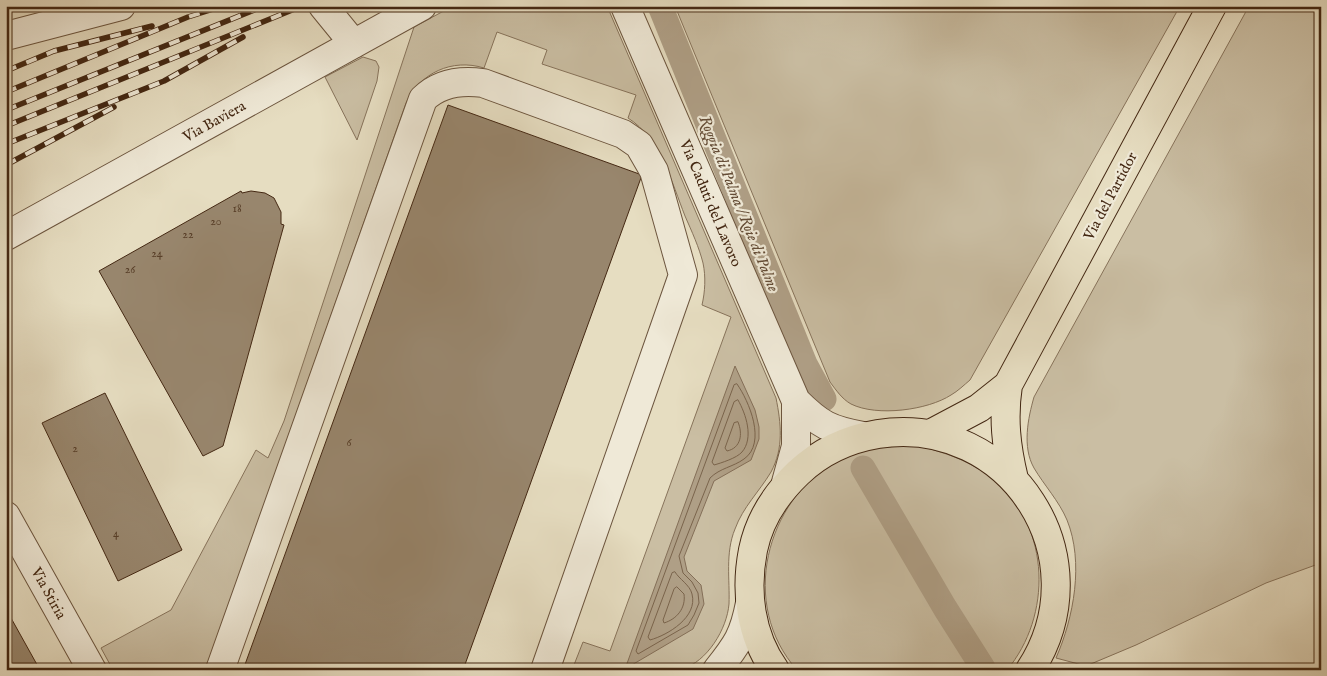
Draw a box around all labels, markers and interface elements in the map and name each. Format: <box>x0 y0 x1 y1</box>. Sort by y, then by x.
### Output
street label: Via Baviera <box>178 96 250 147</box>
water label: Roggia di Palma / Roie di Palme <box>694 113 783 295</box>
street label: Via Caduti del Lavoro <box>675 136 746 270</box>
street label: Via del Partidor <box>1079 148 1142 244</box>
house number: 18 <box>232 201 242 216</box>
house number: 20 <box>210 214 222 229</box>
house number: 22 <box>182 227 194 242</box>
house number: 24 <box>151 246 163 261</box>
house number: 26 <box>125 262 136 277</box>
house number: 6 <box>346 435 352 450</box>
house number: 2 <box>72 441 78 456</box>
house number: 4 <box>113 526 119 541</box>
street label: Via Stiria <box>26 563 71 623</box>

